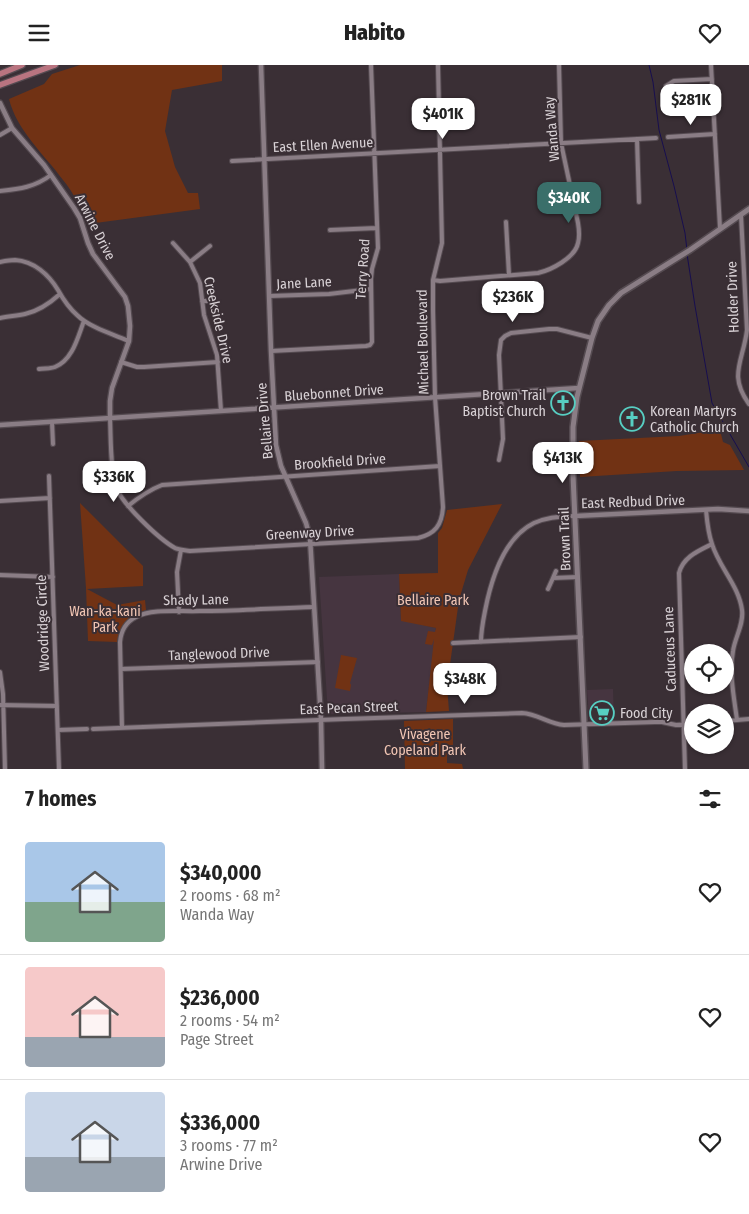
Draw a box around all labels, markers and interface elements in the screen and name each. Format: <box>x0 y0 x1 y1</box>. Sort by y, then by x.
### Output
icon: menu <box>25 19 53 47</box>
text: Habito <box>344 19 405 46</box>
icon: heart <box>696 19 724 47</box>
pin: $281K <box>656 83 726 126</box>
text: $281K <box>671 90 711 109</box>
street label: Wanda Way <box>541 95 563 162</box>
pin: $401K <box>408 97 478 140</box>
text: $401K <box>423 104 463 123</box>
street label: East Ellen Avenue <box>272 134 374 156</box>
pin: $340K <box>534 181 604 224</box>
text: $340K <box>548 188 590 207</box>
street label: Arwine Drive <box>71 191 119 263</box>
street label: Terry Road <box>352 238 374 300</box>
street label: Holder Drive <box>723 261 743 333</box>
street label: Jane Lane <box>276 273 332 293</box>
street label: Creekside Drive <box>200 275 236 365</box>
pin: $236K <box>478 281 548 323</box>
text: $236K <box>493 287 533 306</box>
street label: Michael Boulevard <box>414 289 432 395</box>
street label: Bluebonnet Drive <box>284 381 384 405</box>
street label: Bellaire Drive <box>253 382 277 460</box>
place label: Brown Trail Baptist Church <box>463 387 546 420</box>
church icon: Brown Trail Baptist Church <box>550 390 576 416</box>
place label: Korean Martyrs Catholic Church <box>650 403 739 436</box>
church icon: Korean Martyrs Catholic Church <box>619 406 645 432</box>
pin: $413K <box>528 441 598 484</box>
text: $413K <box>544 448 582 467</box>
street label: Brookfield Drive <box>294 450 386 474</box>
pin: $336K <box>79 461 149 503</box>
text: $336K <box>94 467 134 486</box>
street label: East Redbud Drive <box>581 492 685 512</box>
street label: Brown Trail <box>555 506 575 571</box>
street label: Greenway Drive <box>265 522 355 544</box>
street label: Woodridge Circle <box>33 574 53 672</box>
street label: Shady Lane <box>163 591 229 609</box>
park label: Bellaire Park <box>397 592 469 609</box>
park label: Wan-ka-kani Park <box>69 603 141 636</box>
street label: Caduceus Lane <box>660 606 680 692</box>
street label: Tanglewood Drive <box>168 644 270 664</box>
map controls <box>684 644 734 754</box>
button: locate <box>684 644 734 694</box>
pin: $348K <box>430 663 500 705</box>
text: $348K <box>444 669 486 688</box>
street label: East Pecan Street <box>299 698 399 718</box>
supermarket icon: Food City <box>589 700 615 726</box>
button: layers <box>684 704 734 754</box>
place label: Food City <box>620 705 673 722</box>
park label: Vivagene Copeland Park <box>384 726 467 759</box>
icon: filters <box>696 785 724 813</box>
text: 7 homes <box>25 786 96 812</box>
text: $340,000 <box>180 860 261 886</box>
icon: home <box>65 862 125 922</box>
icon: heart <box>696 878 724 906</box>
text: 2 rooms · 68 m² <box>180 886 281 905</box>
text: Wanda Way <box>180 905 254 924</box>
text: $236,000 <box>180 985 260 1011</box>
icon: home <box>65 987 125 1047</box>
icon: heart <box>696 1003 724 1031</box>
text: 2 rooms · 54 m² <box>180 1011 280 1030</box>
text: Page Street <box>180 1030 254 1049</box>
text: $336,000 <box>180 1110 260 1136</box>
icon: home <box>65 1112 125 1172</box>
icon: heart <box>696 1128 724 1156</box>
text: 3 rooms · 77 m² <box>180 1136 278 1155</box>
text: Arwine Drive <box>180 1155 262 1174</box>

